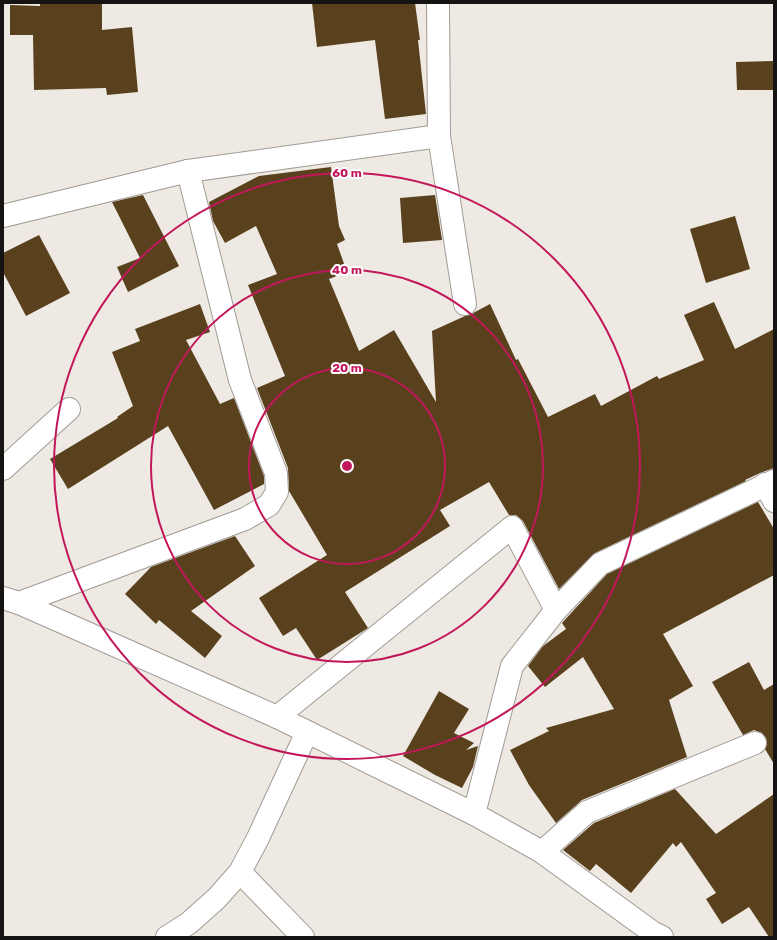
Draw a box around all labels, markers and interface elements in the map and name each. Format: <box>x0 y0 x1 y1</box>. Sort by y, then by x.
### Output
text: 60 m <box>332 166 362 180</box>
text: 40 m <box>332 263 362 277</box>
text: 20 m <box>332 361 362 375</box>
centre of rings <box>340 459 354 473</box>

